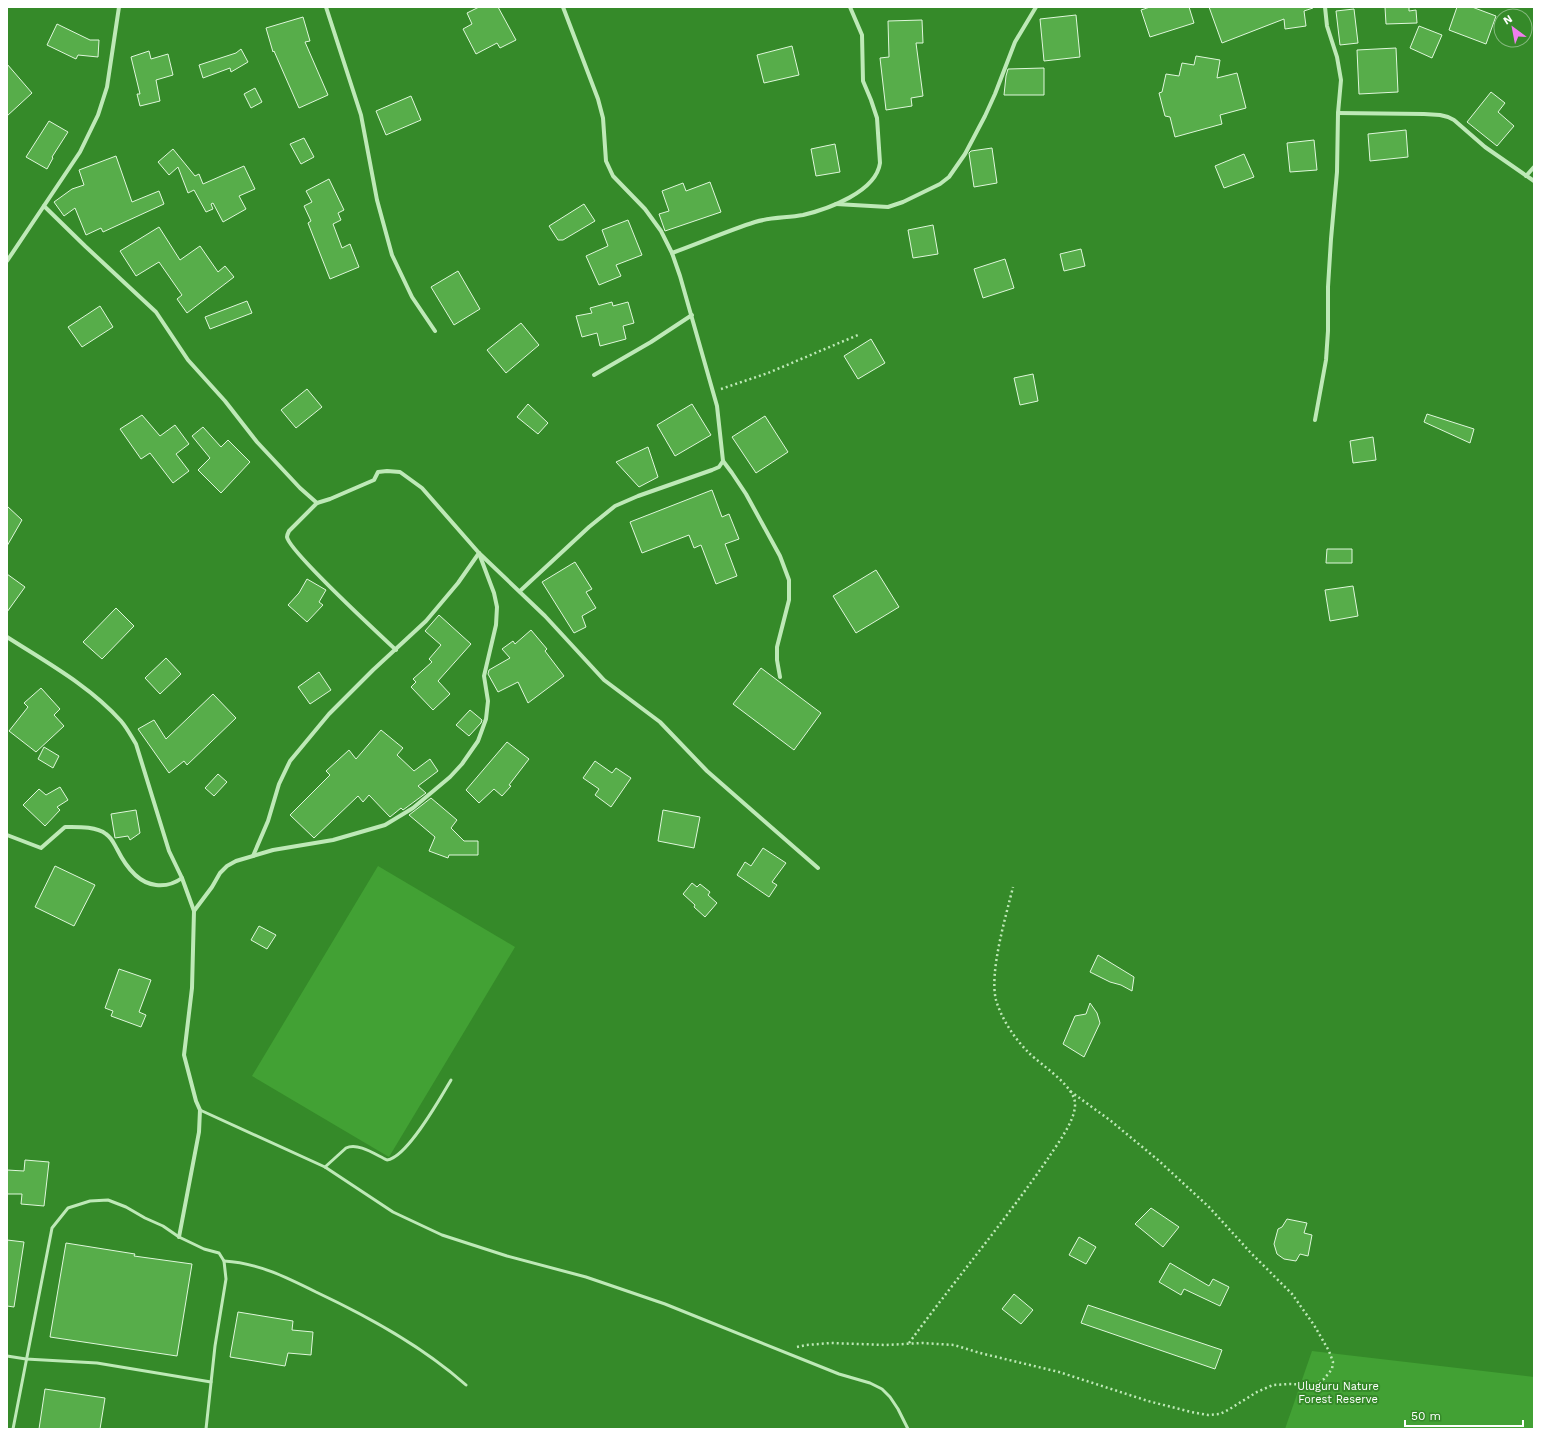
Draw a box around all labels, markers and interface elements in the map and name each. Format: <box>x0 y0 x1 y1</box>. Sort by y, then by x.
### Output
north arrow <box>1493 8 1533 48</box>
text: N <box>1501 12 1515 28</box>
park label: Uluguru Nature Forest Reserve <box>1297 1380 1379 1406</box>
scale bar <box>1405 1402 1523 1428</box>
text: 50 m <box>1411 1409 1441 1423</box>

